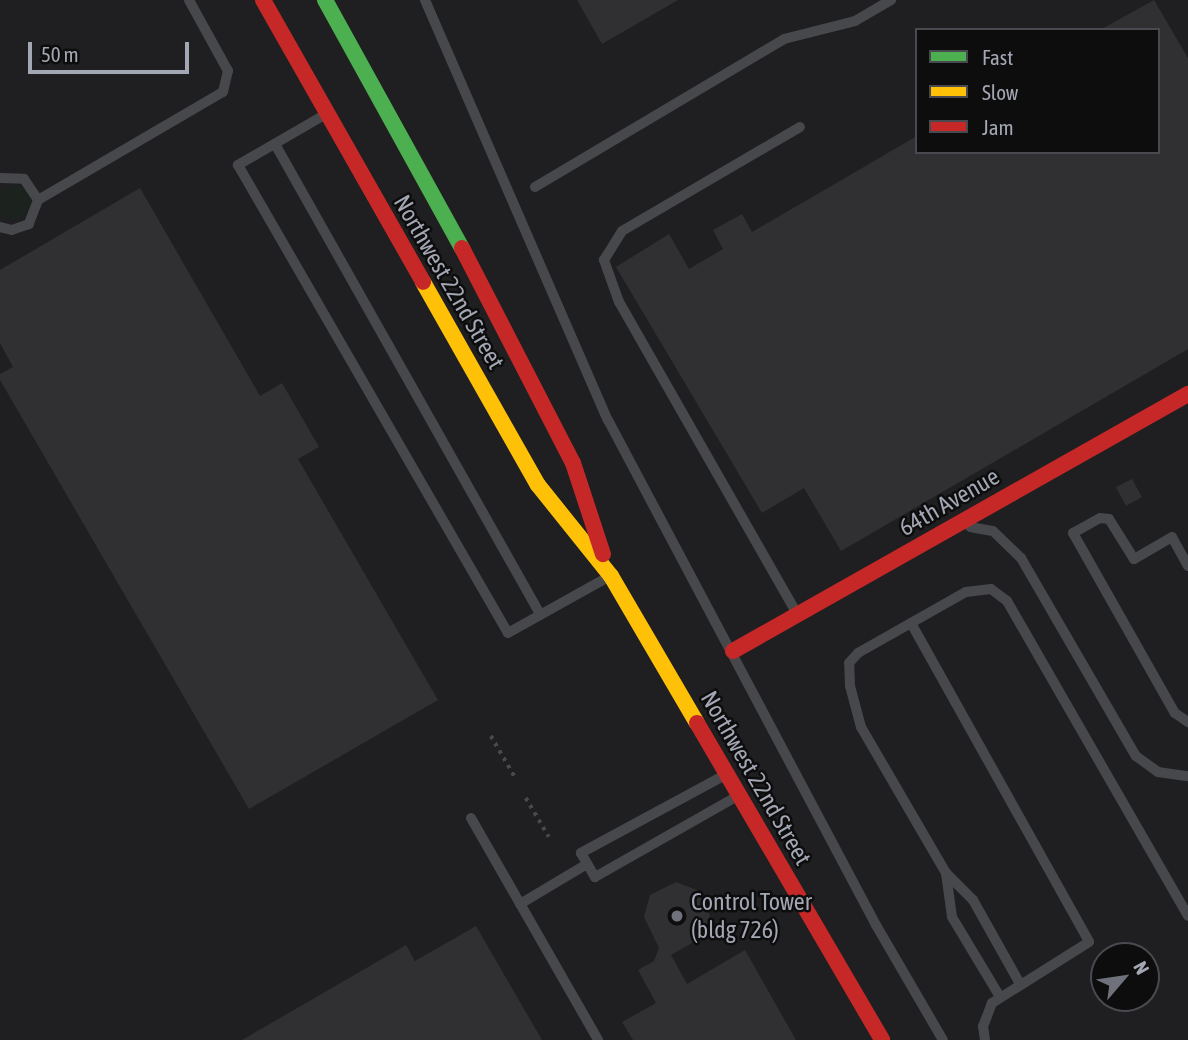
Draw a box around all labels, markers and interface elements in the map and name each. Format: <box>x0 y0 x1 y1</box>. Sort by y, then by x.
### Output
scale bar <box>32 28 192 72</box>
legend <box>915 28 1160 154</box>
text: 50 m <box>41 42 79 66</box>
text: Fast <box>982 45 1013 69</box>
text: Slow <box>982 80 1018 104</box>
text: Jam <box>982 115 1014 139</box>
street label: Northwest 22nd Street <box>388 190 510 374</box>
street label: 64th Avenue <box>894 462 1004 542</box>
street label: Northwest 22nd Street <box>695 686 817 870</box>
place label: Control Tower (bldg 726) <box>691 888 812 944</box>
marker: Control Tower (bldg 726) <box>669 908 685 924</box>
north arrow <box>1090 942 1160 1012</box>
text: N <box>1129 958 1154 978</box>

